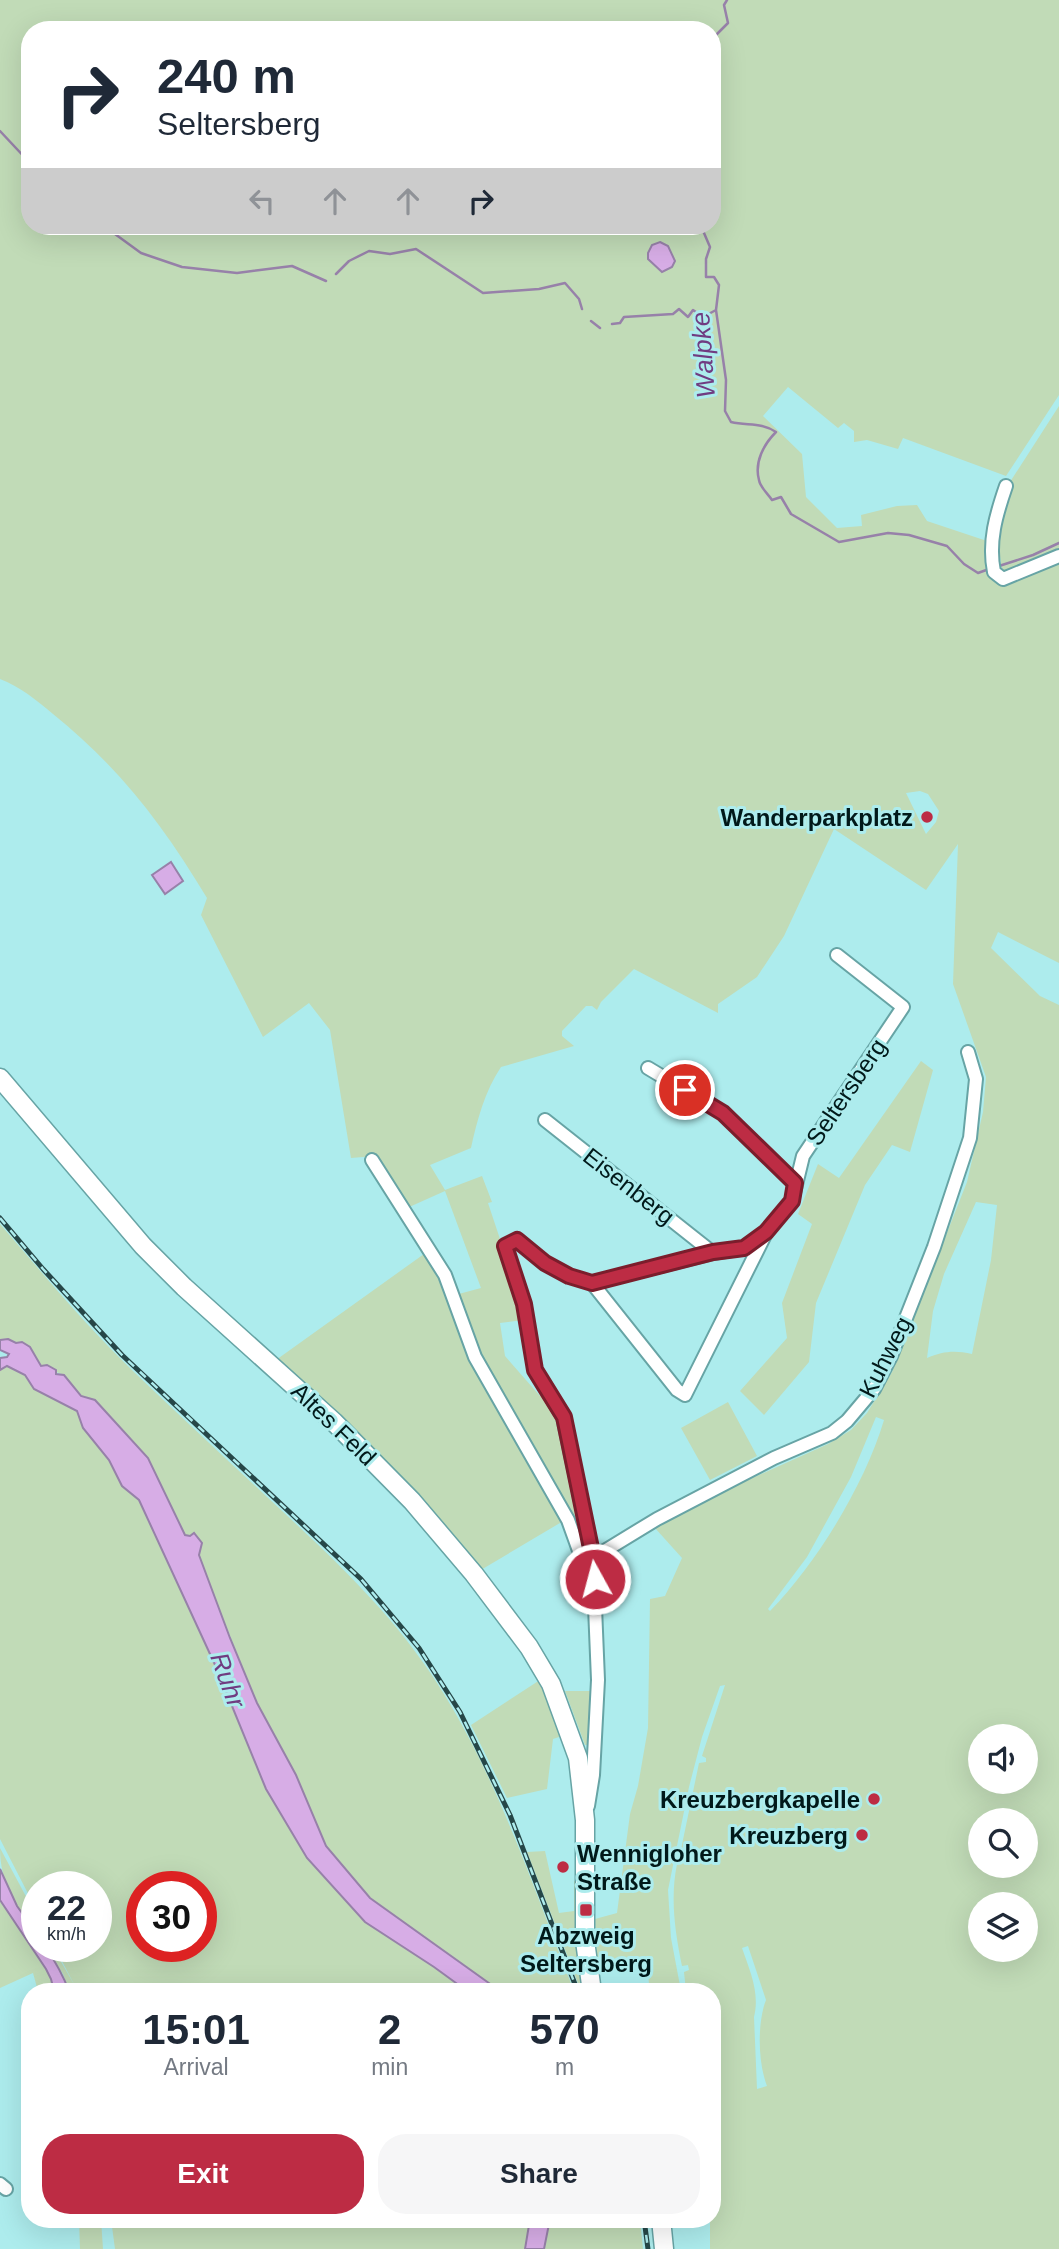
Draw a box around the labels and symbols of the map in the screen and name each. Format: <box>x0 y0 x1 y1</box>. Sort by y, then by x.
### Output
water label: Walpke <box>685 311 721 399</box>
place label: Wanderparkplatz <box>721 804 913 831</box>
marker: Wanderparkplatz <box>919 809 935 825</box>
street label: Seltersberg <box>800 1034 892 1150</box>
pin <box>655 1060 715 1120</box>
street label: Eisenberg <box>578 1142 680 1230</box>
street label: Kuhweg <box>853 1312 917 1402</box>
street label: Altes Feld <box>286 1377 382 1471</box>
position arrow <box>558 1542 632 1616</box>
water label: Ruhr <box>204 1648 252 1713</box>
place label: Kreuzbergkapelle <box>660 1786 860 1813</box>
marker: Kreuzbergkapelle <box>866 1791 882 1807</box>
place label: Kreuzberg <box>729 1822 848 1849</box>
marker: Kreuzberg <box>854 1827 870 1843</box>
place label: Wennigloher Straße <box>577 1840 722 1895</box>
marker: Wennigloher Straße <box>555 1859 571 1875</box>
speed limit sign: 30 <box>126 1871 217 1962</box>
marker: Abzweig Seltersberg <box>578 1902 594 1918</box>
place label: Abzweig Seltersberg <box>520 1922 652 1977</box>

